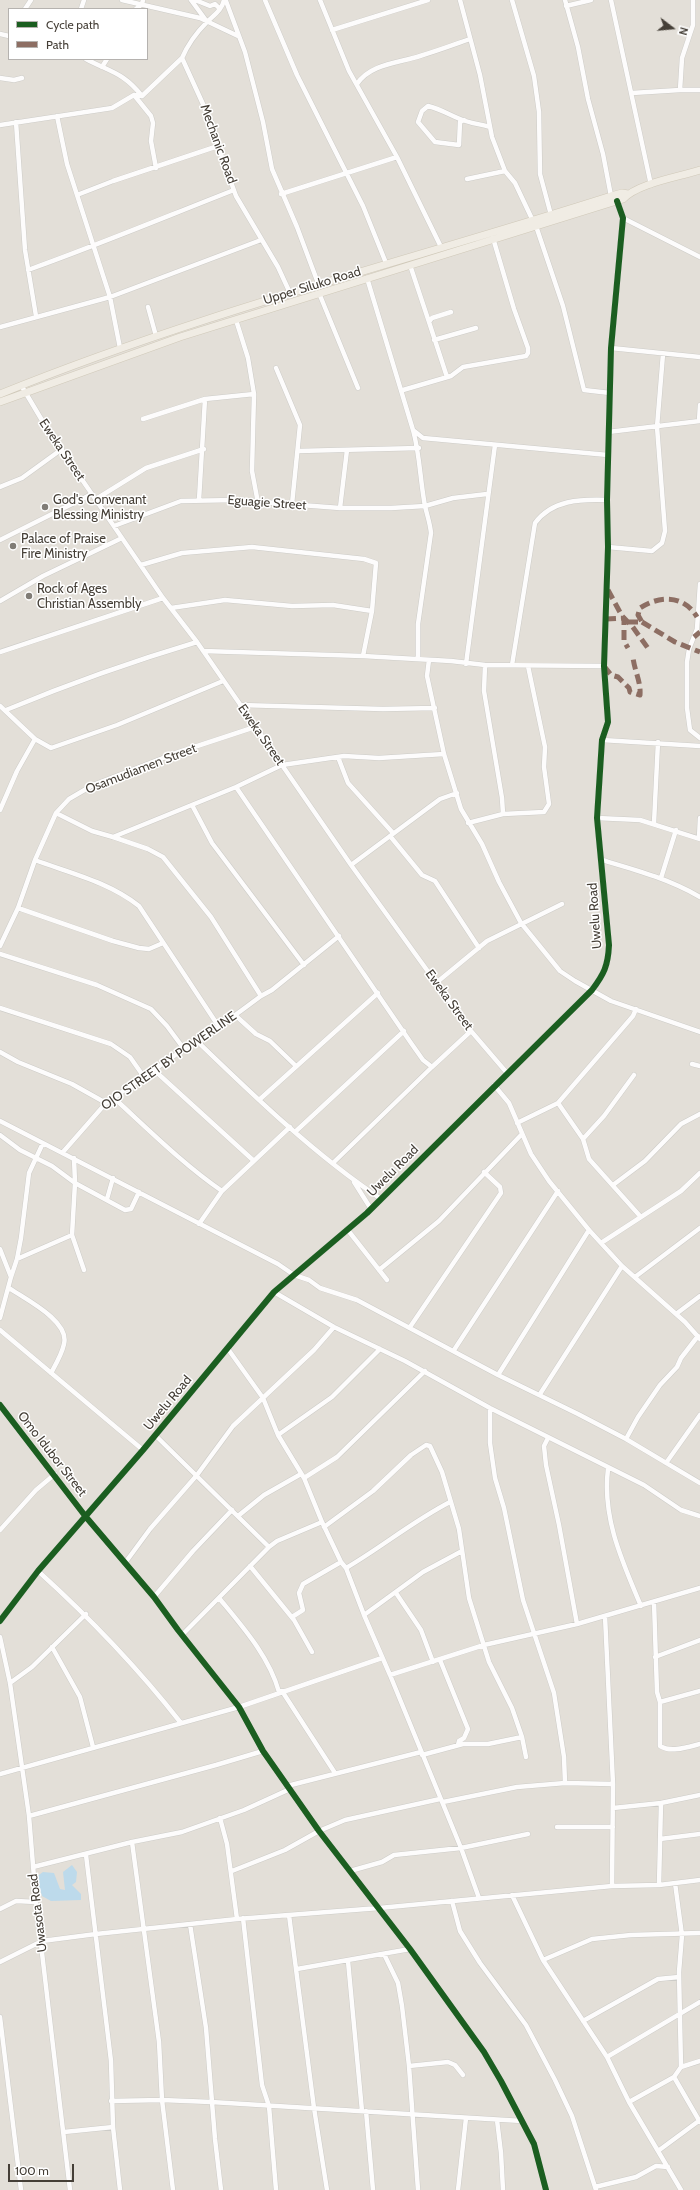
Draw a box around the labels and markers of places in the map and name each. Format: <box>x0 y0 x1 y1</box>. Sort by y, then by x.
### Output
place label: God's Convenant Blessing Ministry <box>53 492 146 523</box>
marker: God's Convenant Blessing Ministry <box>40 502 50 512</box>
place label: Palace of Praise Fire Ministry <box>21 531 106 562</box>
marker: Palace of Praise Fire Ministry <box>8 541 18 551</box>
place label: Rock of Ages Christian Assembly <box>37 581 141 612</box>
marker: Rock of Ages Christian Assembly <box>24 591 34 601</box>

